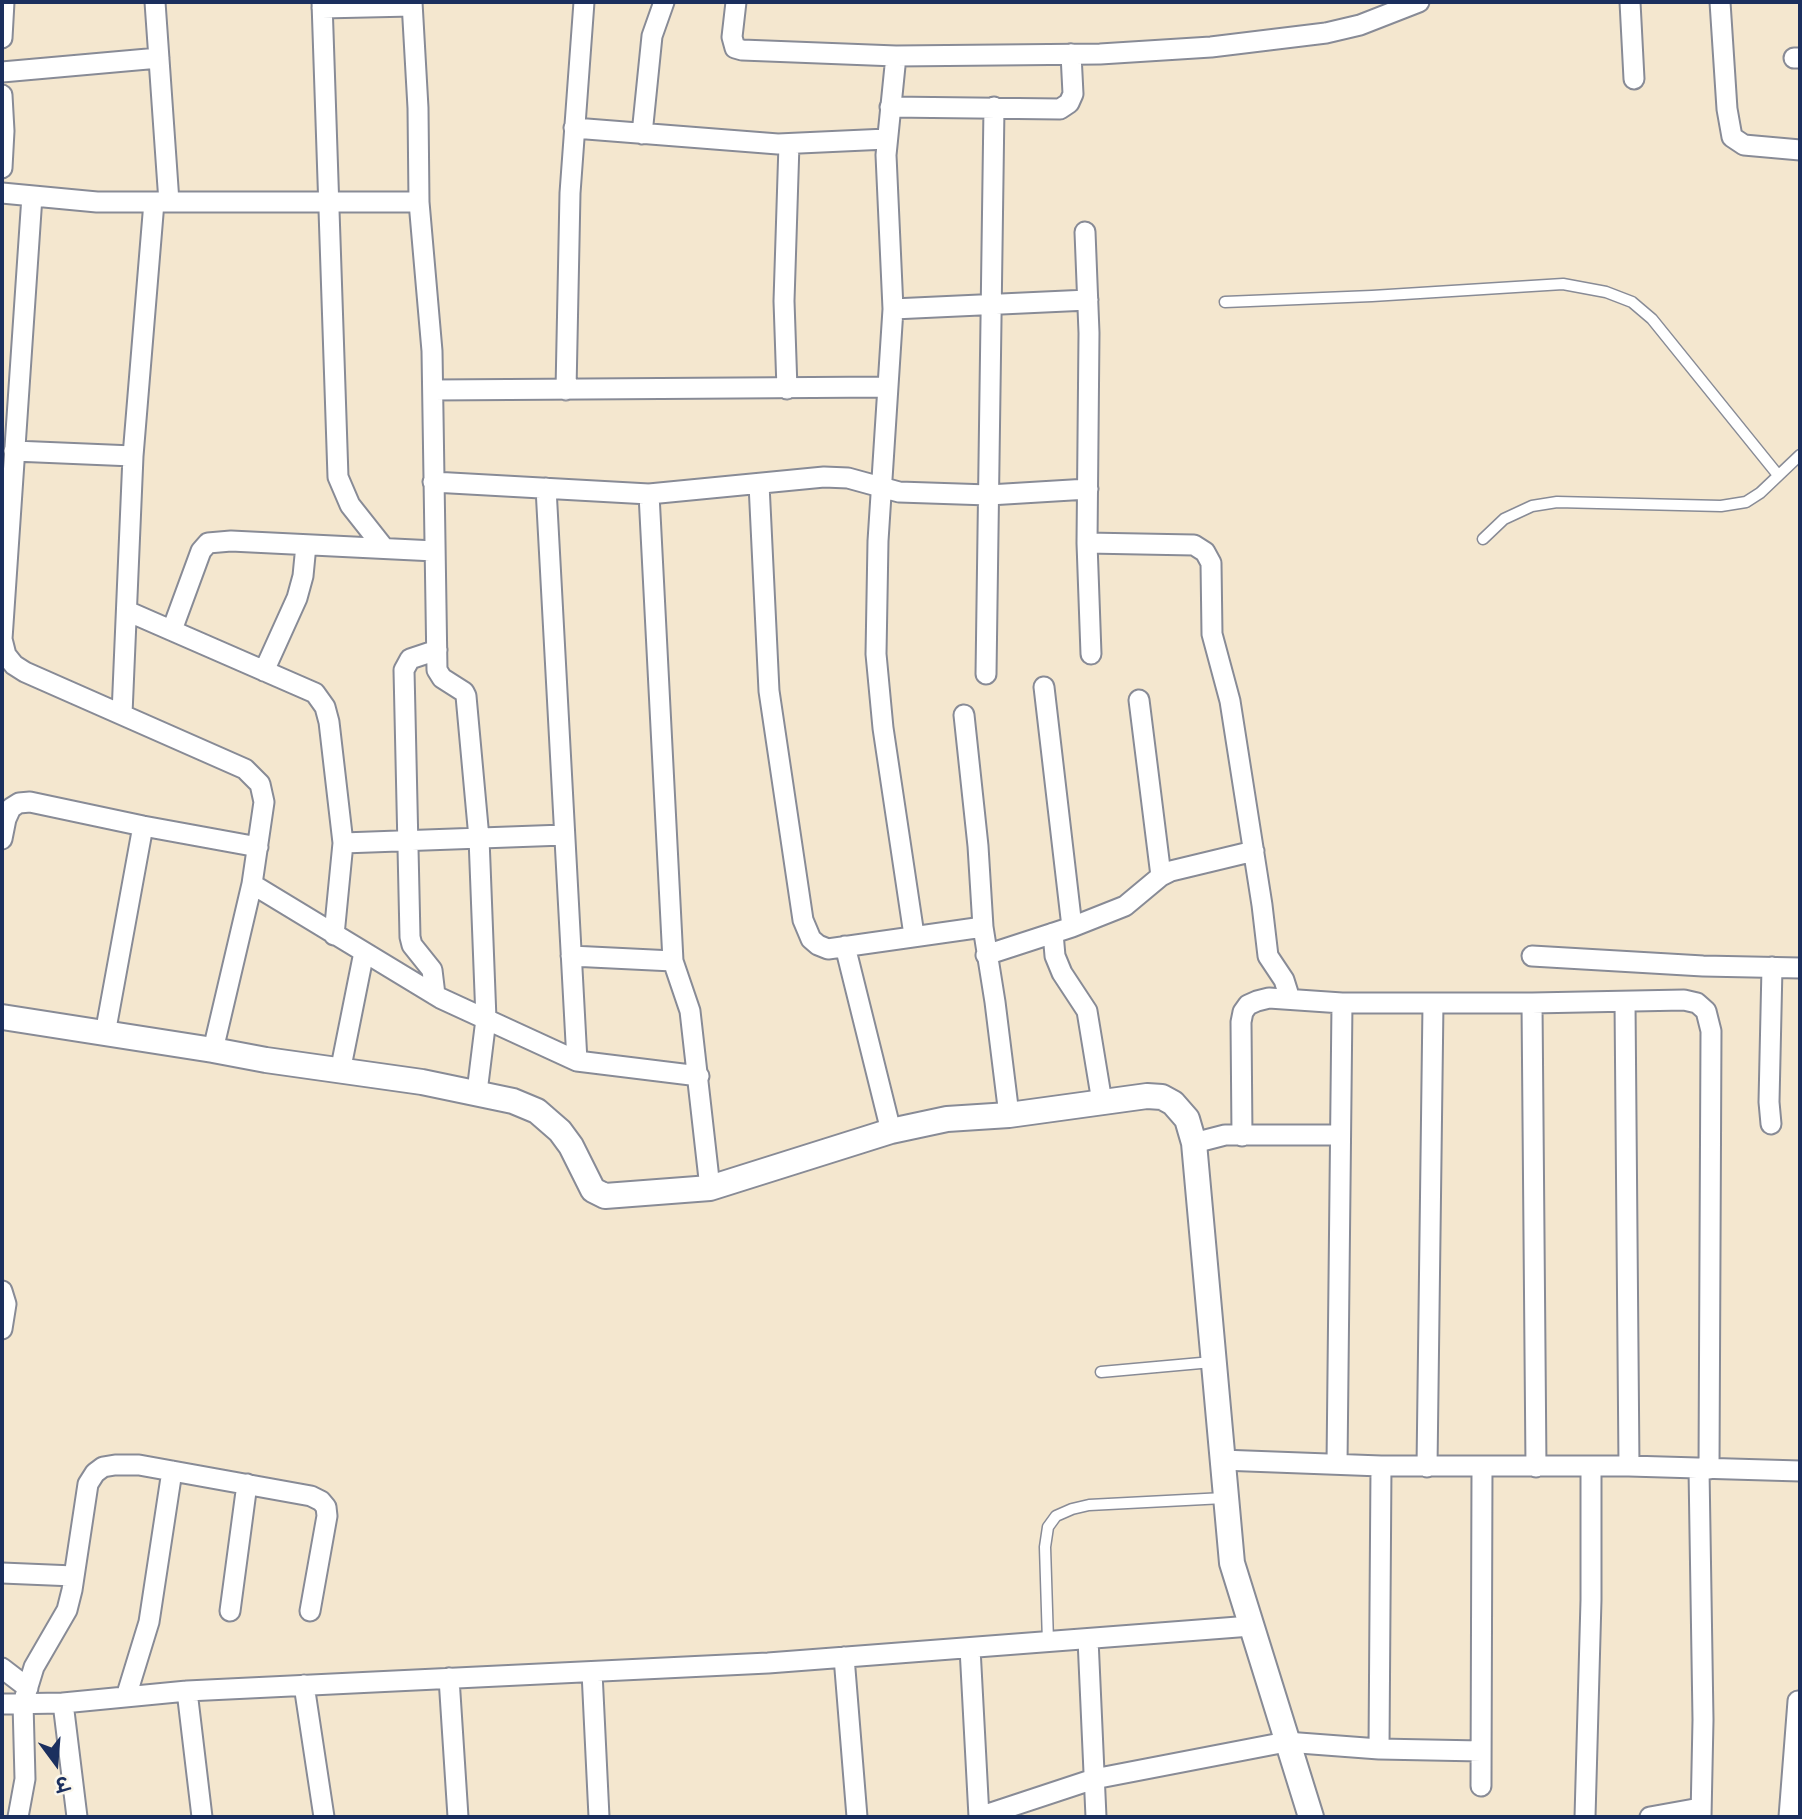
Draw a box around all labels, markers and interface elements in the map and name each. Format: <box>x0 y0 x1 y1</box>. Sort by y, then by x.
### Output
north arrow <box>21 1728 91 1798</box>
text: उ <box>52 1770 71 1797</box>

